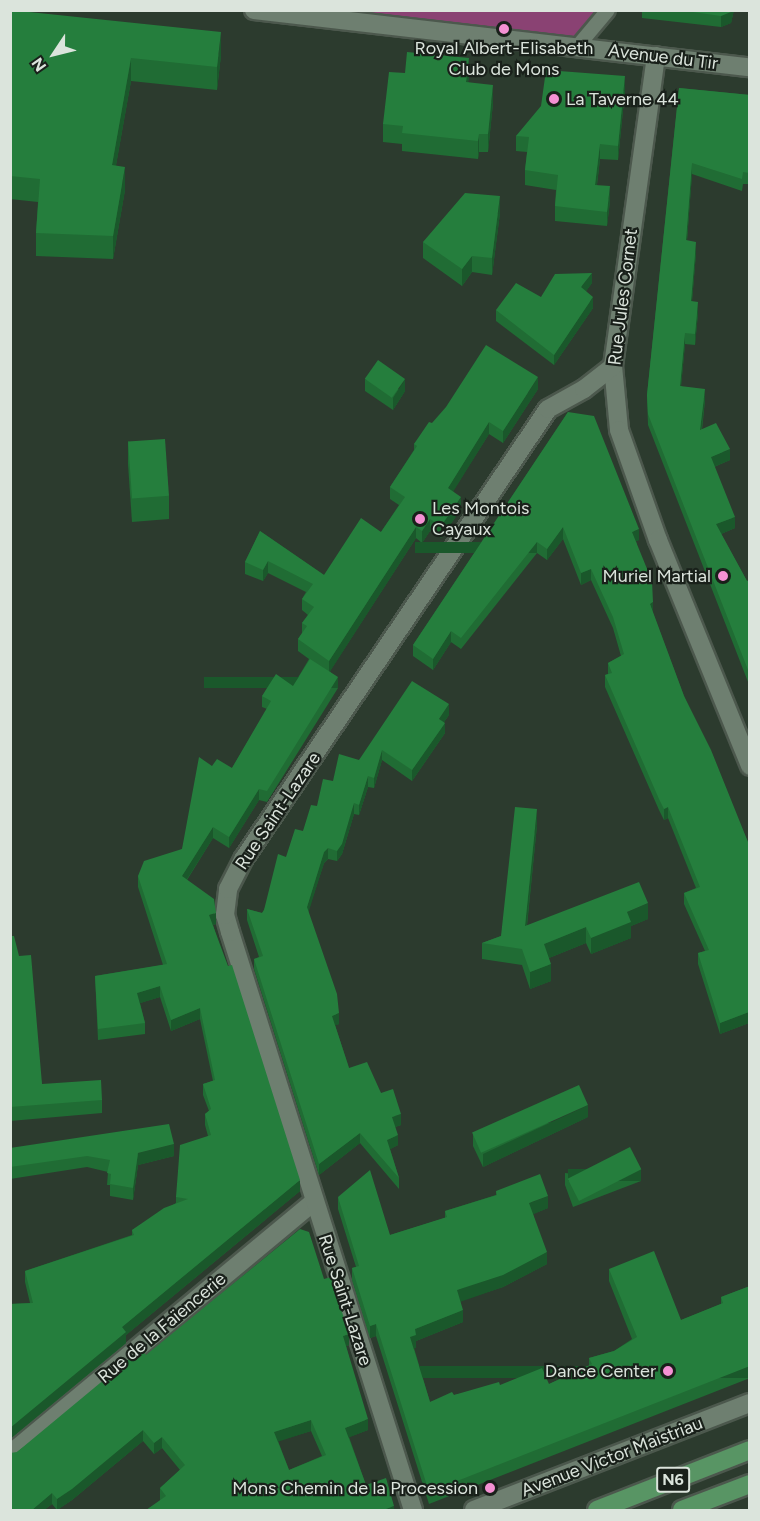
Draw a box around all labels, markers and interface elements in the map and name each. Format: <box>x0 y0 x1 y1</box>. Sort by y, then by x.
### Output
marker: Royal Albert-Elisabeth Club de Mons <box>497 22 511 36</box>
north arrow <box>24 24 84 84</box>
place label: Royal Albert-Elisabeth Club de Mons <box>415 38 593 80</box>
street label: Avenue du Tir <box>607 40 719 74</box>
text: N <box>28 54 50 75</box>
place label: La Taverne 44 <box>566 88 679 110</box>
marker: La Taverne 44 <box>547 92 561 106</box>
street label: Rue Jules Cornet <box>604 227 642 367</box>
place label: Les Montois Cayaux <box>432 498 529 540</box>
marker: Les Montois Cayaux <box>413 512 427 526</box>
place label: Muriel Martial <box>603 565 711 587</box>
marker: Muriel Martial <box>716 569 730 583</box>
street label: Rue Saint-Lazare <box>231 748 325 874</box>
street label: Rue Saint-Lazare <box>314 1232 376 1368</box>
street label: Rue de la Faïencerie <box>94 1268 230 1388</box>
place label: Dance Center <box>545 1360 656 1382</box>
marker: Dance Center <box>661 1364 675 1378</box>
street label: Avenue Victor Maistriau <box>518 1412 706 1502</box>
road number: N6 <box>655 1467 691 1493</box>
place label: Mons Chemin de la Procession <box>232 1477 478 1499</box>
marker: Mons Chemin de la Procession <box>483 1481 497 1495</box>

